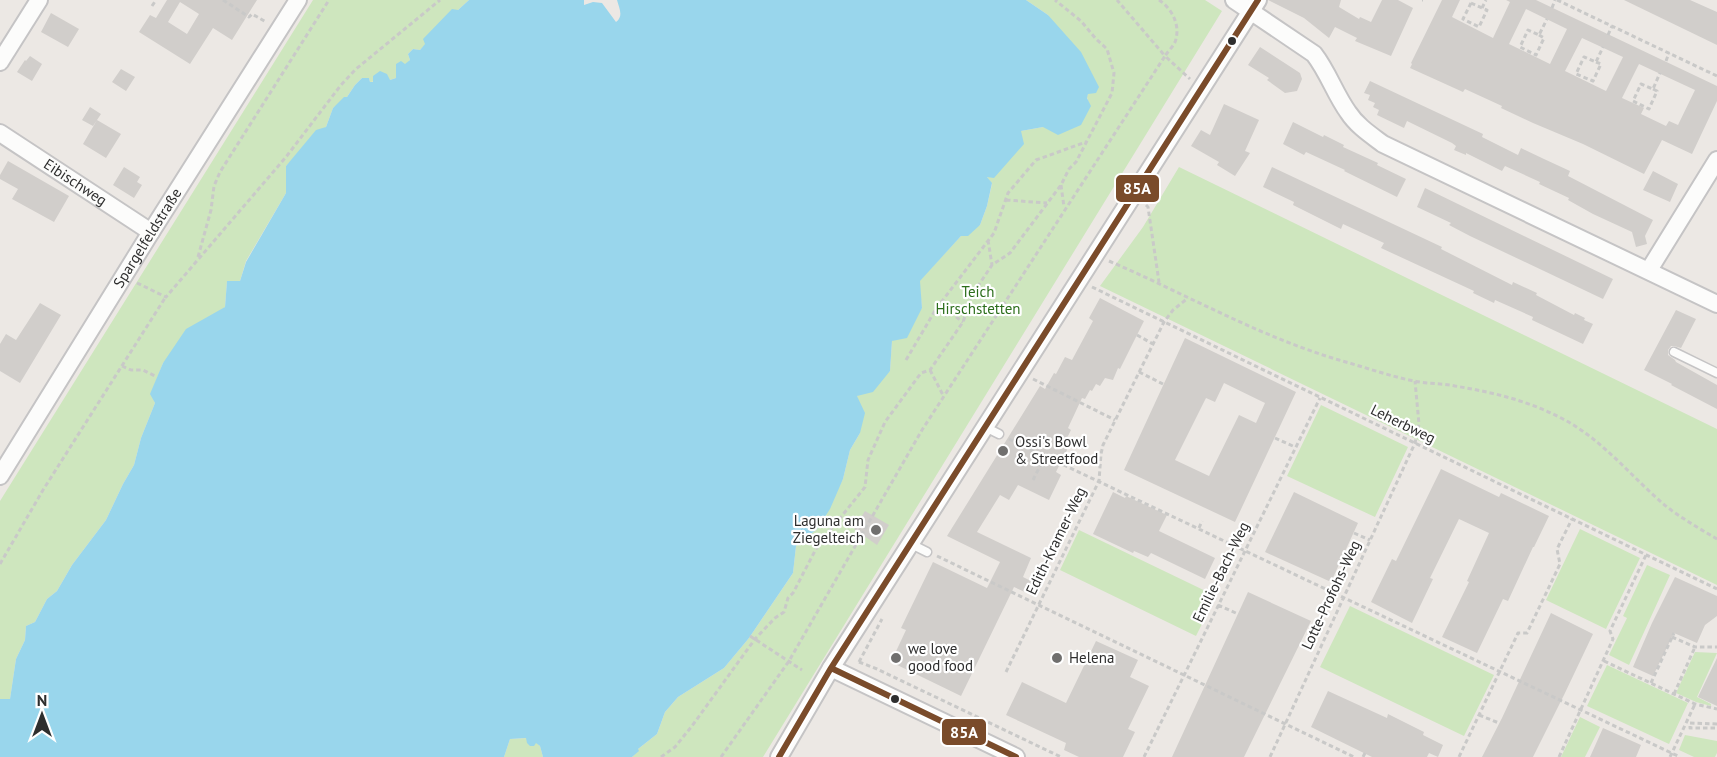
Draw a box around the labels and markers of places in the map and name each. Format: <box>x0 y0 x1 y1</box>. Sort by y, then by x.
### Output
unlabelled marker <box>1226 35 1238 47</box>
place label: Ossi's Bowl & Streetfood <box>1015 432 1098 468</box>
marker: Ossi's Bowl & Streetfood <box>996 444 1010 458</box>
place label: Laguna am Ziegelteich <box>793 511 864 547</box>
marker: Laguna am Ziegelteich <box>869 523 883 537</box>
place label: we love good food <box>908 639 973 675</box>
place label: Helena <box>1069 648 1114 667</box>
marker: we love good food <box>889 651 903 665</box>
marker: Helena <box>1050 651 1064 665</box>
unlabelled marker <box>889 693 901 705</box>

